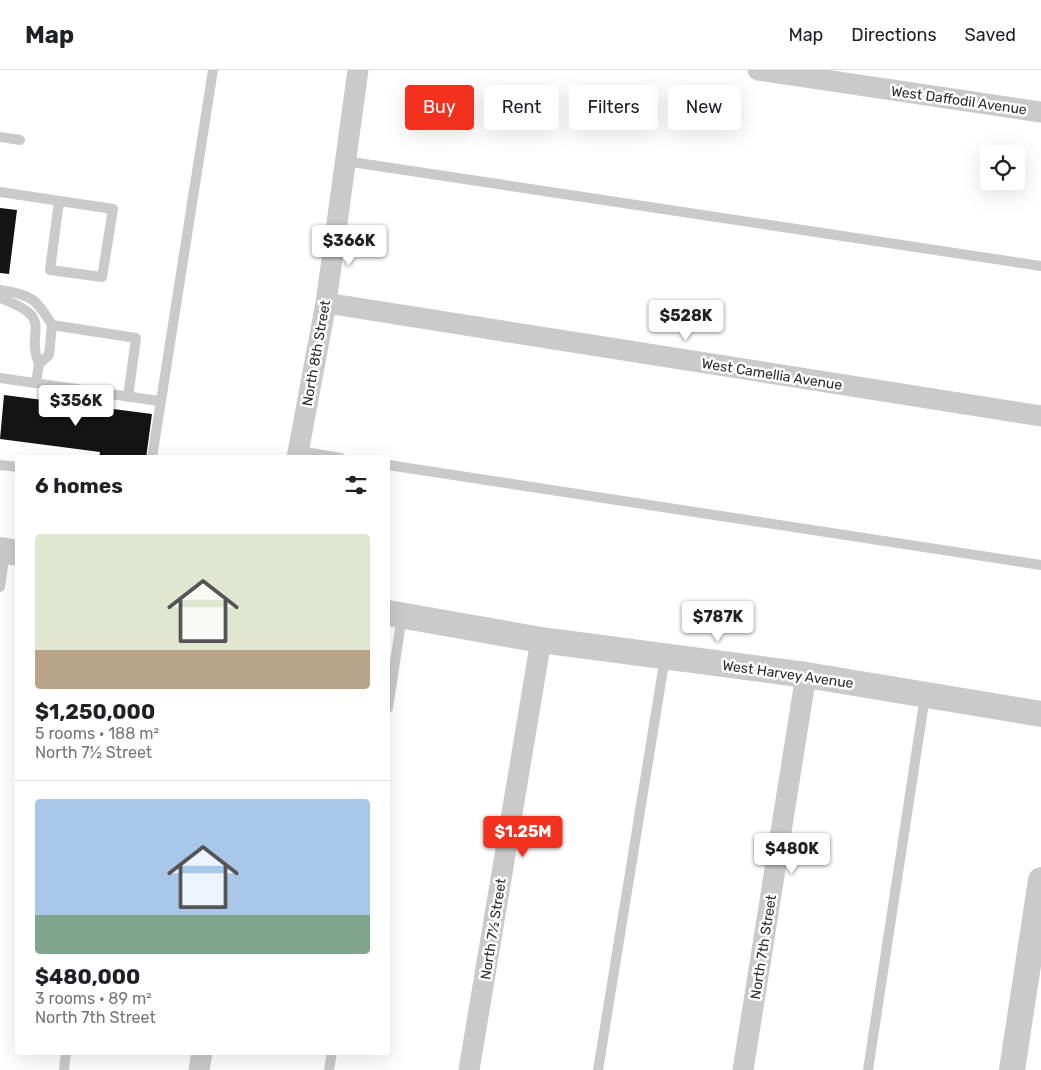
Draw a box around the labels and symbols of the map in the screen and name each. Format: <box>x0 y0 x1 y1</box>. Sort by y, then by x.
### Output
street label: West Daffodil Avenue <box>890 83 1028 118</box>
pin: $366K <box>314 224 384 267</box>
street label: North 8th Street <box>299 298 334 407</box>
pin: $528K <box>651 300 721 342</box>
street label: West Camellia Avenue <box>700 355 844 394</box>
pin: $356K <box>41 384 111 427</box>
pin: $787K <box>683 600 753 643</box>
street label: West Harvey Avenue <box>721 657 855 692</box>
pin: $1.25M <box>482 816 564 858</box>
pin: $480K <box>757 832 827 875</box>
street label: North 7½ Street <box>477 877 510 981</box>
street label: North 7th Street <box>747 893 780 1001</box>

